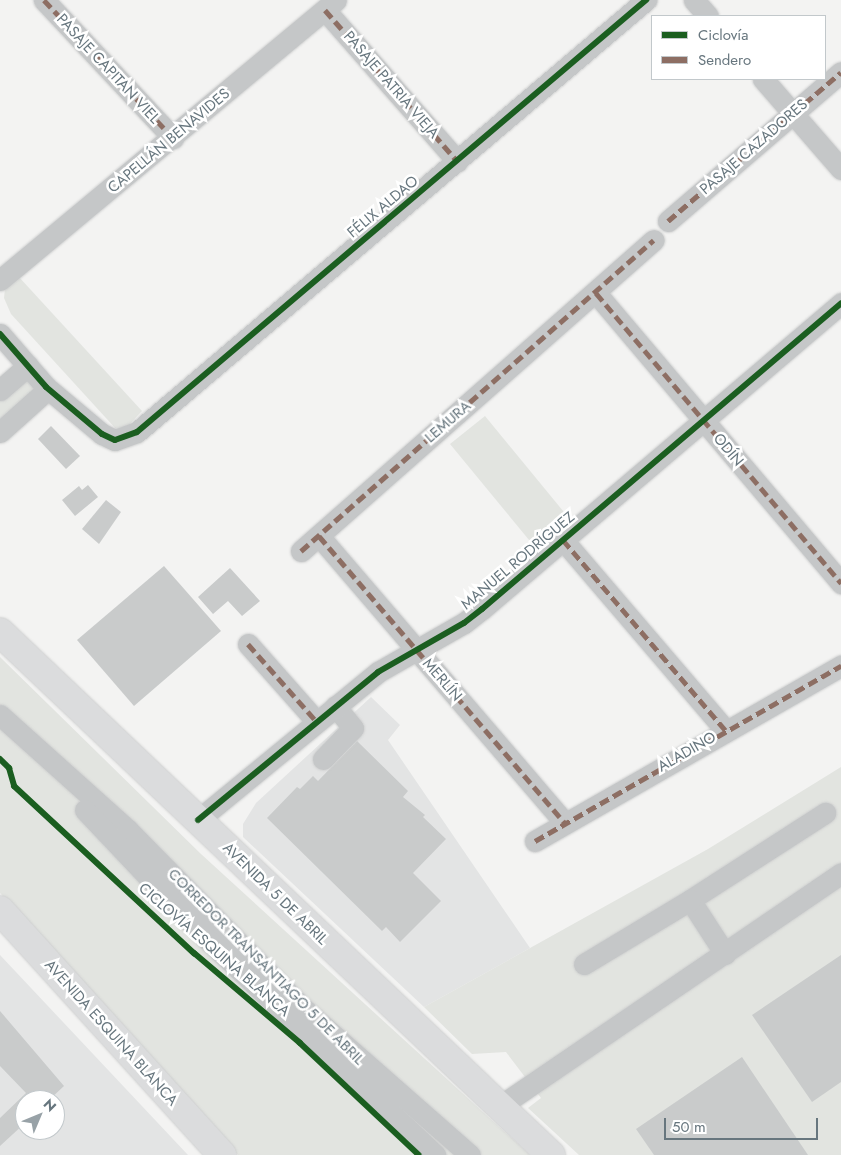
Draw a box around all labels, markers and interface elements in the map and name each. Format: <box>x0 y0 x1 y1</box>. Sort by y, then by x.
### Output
street label: PASAJE CAPITAN VIEL <box>52 10 164 128</box>
legend <box>651 15 826 80</box>
text: Ciclovía <box>698 24 748 46</box>
street label: PASAJE PATRIA VIEJA <box>339 28 443 142</box>
text: Sendero <box>698 49 751 71</box>
street label: CAPELLÁN BENAVIDES <box>105 85 233 197</box>
street label: PASAJE CAZADORES <box>697 95 811 199</box>
street label: FÉLIX ALDAO <box>344 172 422 242</box>
street label: LEMURA <box>421 397 475 447</box>
street label: ODÍN <box>709 430 747 470</box>
street label: MANUEL RODRÍGUEZ <box>458 508 578 614</box>
street label: MERLÍN <box>419 655 465 705</box>
street label: ALADINO <box>655 728 719 776</box>
street label: AVENIDA 5 DE ABRIL <box>219 839 331 949</box>
street label: CORREDOR TRANSANTIAGO 5 DE ABRIL <box>164 865 368 1069</box>
street label: CICLOVÍA ESQUINA BLANCA <box>135 879 293 1021</box>
street label: AVENIDA ESQUINA BLANCA <box>41 956 181 1110</box>
north arrow <box>15 1090 65 1140</box>
scale bar <box>666 1108 820 1140</box>
text: 50 m <box>672 1116 706 1138</box>

